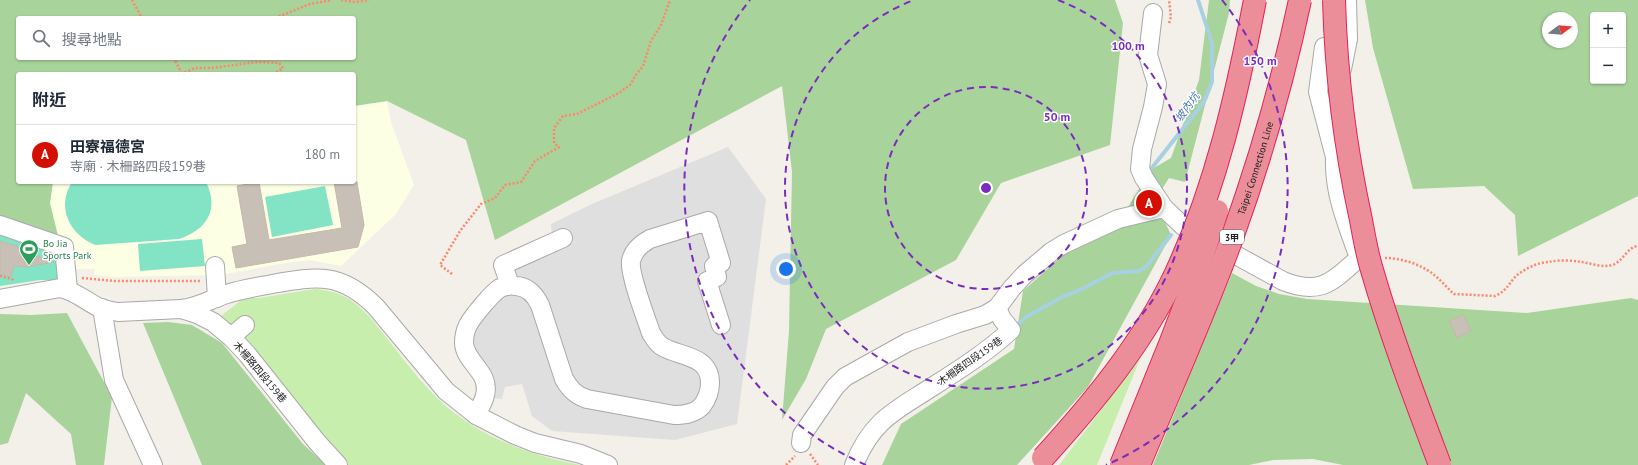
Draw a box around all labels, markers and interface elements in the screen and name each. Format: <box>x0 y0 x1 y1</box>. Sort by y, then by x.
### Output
north arrow <box>1542 12 1578 48</box>
map controls <box>1590 12 1626 84</box>
button: + <box>1590 12 1626 48</box>
search box <box>16 16 356 60</box>
icon: search <box>30 27 52 49</box>
text: 搜尋地點 <box>62 30 122 49</box>
text: 100 m <box>1111 38 1145 53</box>
button: − <box>1590 48 1626 84</box>
text: 150 m <box>1243 53 1277 68</box>
water label: 坡內坑 <box>1172 88 1204 124</box>
text: 附近 <box>32 89 66 111</box>
text: 50 m <box>1044 109 1070 124</box>
street label: Taipei Connection Line <box>1234 120 1276 216</box>
text: 田寮福德宮 <box>70 137 145 156</box>
text: A <box>41 146 49 163</box>
text: 180 m <box>305 146 340 163</box>
text: 寺廟 · 木柵路四段159巷 <box>70 158 206 175</box>
centre of rings <box>979 181 993 195</box>
pin: A <box>1136 188 1162 218</box>
road number: 3甲 <box>1220 230 1244 244</box>
place label: Bo Jia Sports Park <box>43 237 92 262</box>
sports icon: Bo Jia Sports Park <box>18 238 40 266</box>
your location <box>776 259 796 279</box>
street label: 木柵路四段159巷 <box>935 334 1005 388</box>
street label: 木柵路四段159巷 <box>230 339 290 405</box>

